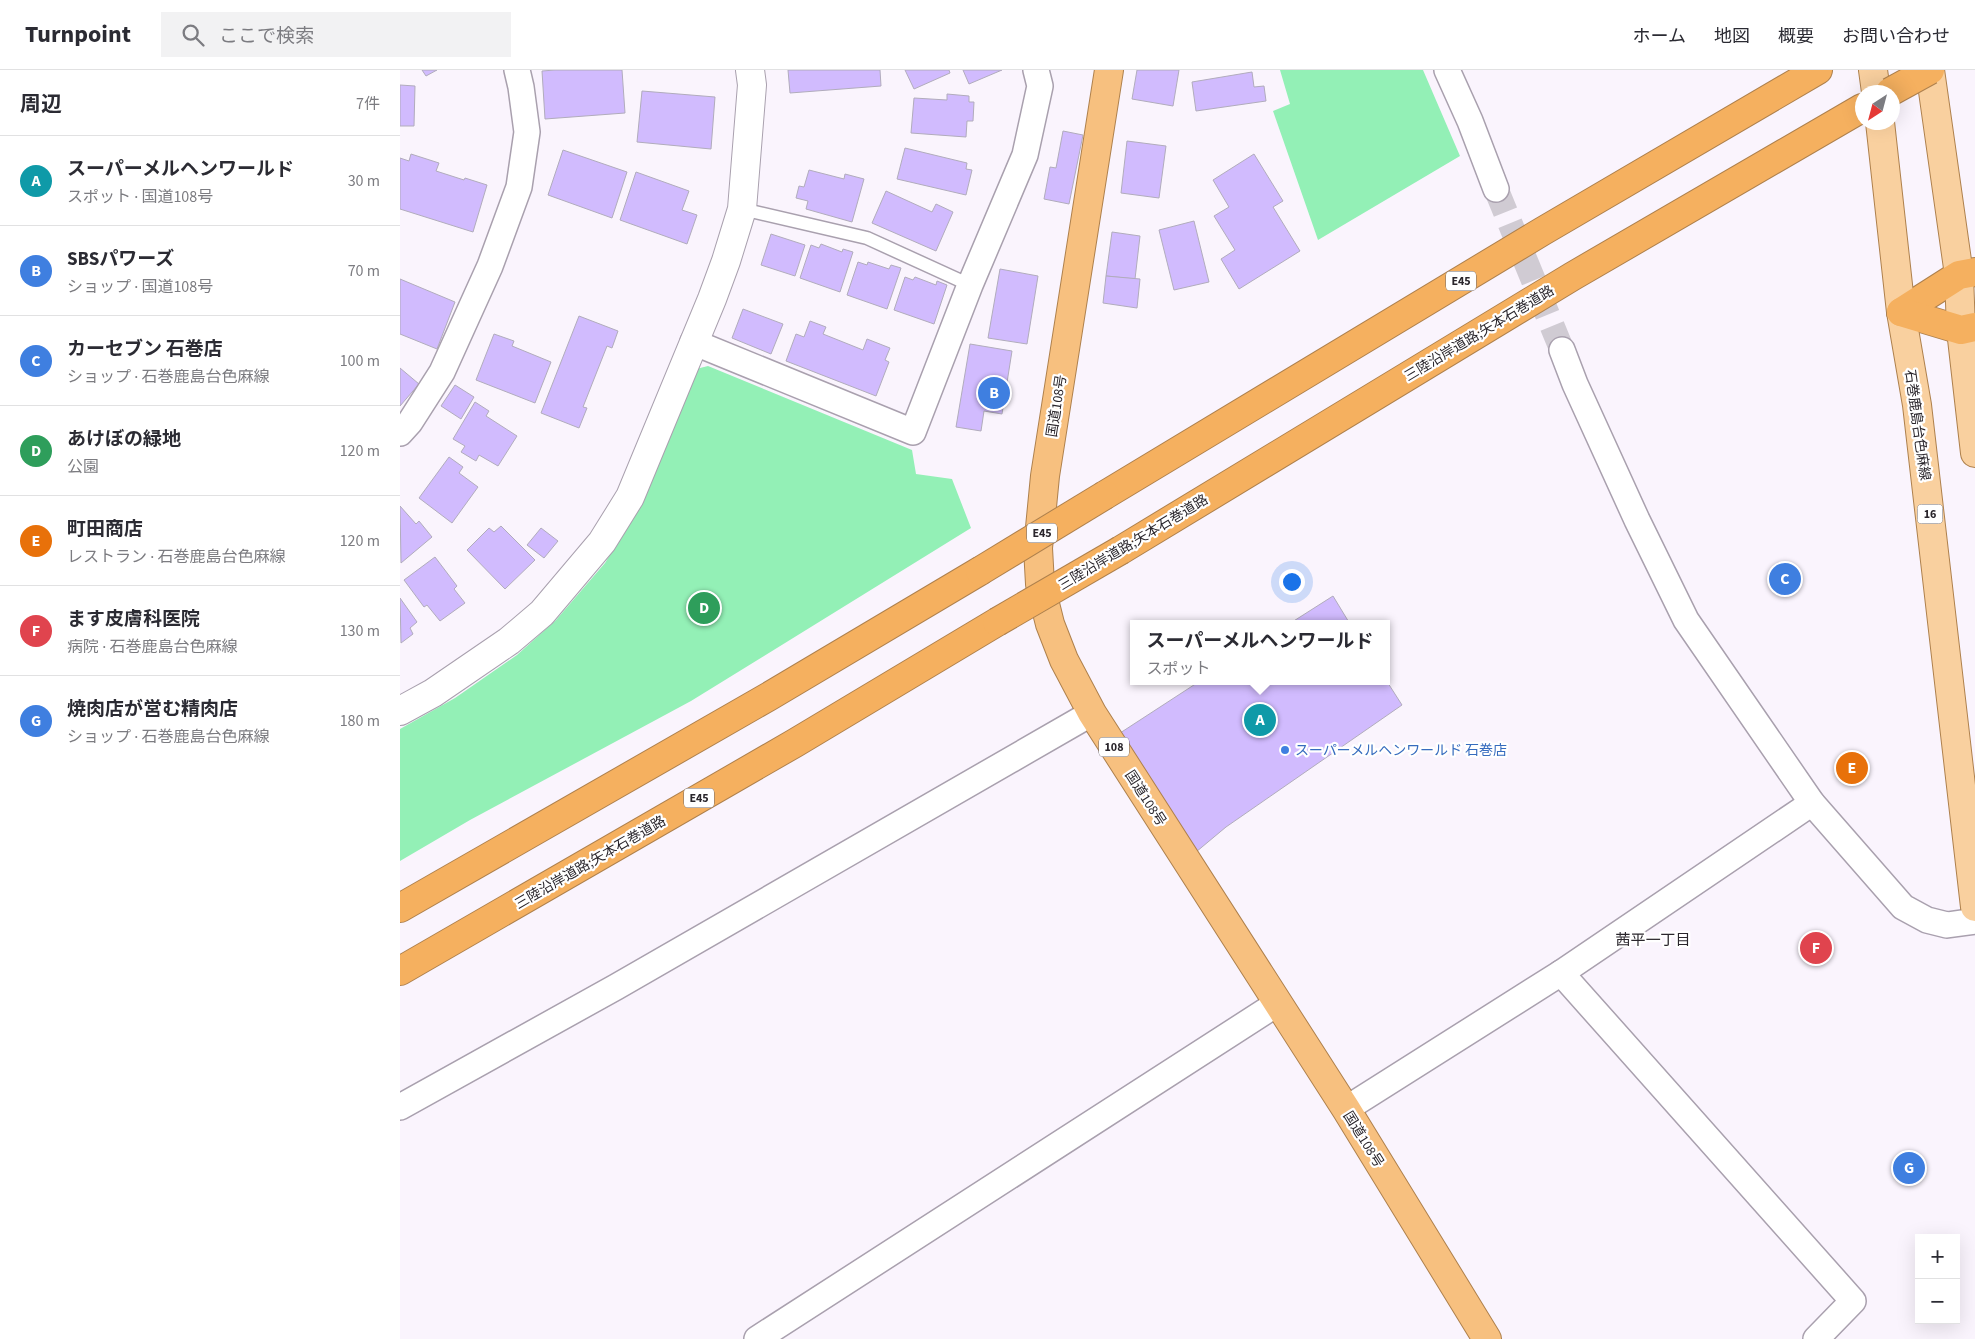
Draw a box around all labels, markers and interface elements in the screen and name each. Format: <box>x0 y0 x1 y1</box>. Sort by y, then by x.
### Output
search box <box>161 12 511 57</box>
text: Turnpoint <box>25 17 131 52</box>
icon: search <box>179 21 207 49</box>
text: ここで検索 <box>219 23 314 50</box>
text: ホーム <box>1633 24 1686 49</box>
text: 地図 <box>1714 24 1750 49</box>
text: 概要 <box>1778 24 1814 49</box>
text: お問い合わせ <box>1842 24 1950 49</box>
north arrow <box>1855 85 1900 130</box>
text: 周辺 <box>20 89 62 119</box>
text: 7件 <box>356 93 380 115</box>
text: スーパーメルヘンワールド <box>67 156 294 183</box>
text: A <box>31 170 41 192</box>
text: 30 m <box>348 170 380 192</box>
text: スポット · 国道108号 <box>67 186 213 208</box>
text: SBSパワーズ <box>67 246 174 273</box>
text: B <box>31 260 41 282</box>
text: 70 m <box>348 260 380 282</box>
road number: E45 <box>1446 272 1476 290</box>
text: ショップ · 国道108号 <box>67 276 213 298</box>
street label: 三陸沿岸道路;矢本石巻道路 <box>1401 281 1558 387</box>
text: カーセブン 石巻店 <box>67 336 223 363</box>
text: C <box>31 350 41 372</box>
text: 100 m <box>340 350 380 372</box>
text: ショップ · 石巻鹿島台色麻線 <box>67 366 269 388</box>
street label: 石巻鹿島台色麻線 <box>1899 368 1935 482</box>
pin: B <box>978 374 1010 412</box>
street label: 国道108号 <box>1042 374 1072 439</box>
text: あけぼの緑地 <box>67 426 181 453</box>
text: D <box>31 440 41 462</box>
text: 120 m <box>340 440 380 462</box>
text: 公園 <box>67 456 99 478</box>
street label: 三陸沿岸道路;矢本石巻道路 <box>1055 490 1212 596</box>
road number: 16 <box>1918 504 1942 524</box>
text: 町田商店 <box>67 516 143 543</box>
road number: E45 <box>1027 523 1057 542</box>
text: E <box>32 530 40 552</box>
text: 120 m <box>340 530 380 552</box>
text: レストラン · 石巻鹿島台色麻線 <box>67 546 285 568</box>
pin: C <box>1769 560 1801 598</box>
your location <box>1279 569 1305 595</box>
pin: D <box>688 589 720 627</box>
text: ます皮膚科医院 <box>67 606 200 633</box>
text: F <box>32 620 40 642</box>
text: 130 m <box>340 620 380 642</box>
popup <box>1130 620 1390 685</box>
text: スーパーメルヘンワールド <box>1146 628 1374 655</box>
text: 病院 · 石巻鹿島台色麻線 <box>67 636 237 658</box>
text: スポット <box>1146 658 1210 680</box>
text: 焼肉店が営む精肉店 <box>67 696 238 723</box>
pin: A <box>1244 701 1276 739</box>
text: G <box>31 710 41 732</box>
text: 180 m <box>340 710 380 732</box>
text: ショップ · 石巻鹿島台色麻線 <box>67 726 269 748</box>
road number: 108 <box>1099 738 1129 756</box>
place label: スーパーメルヘンワールド 石巻店 <box>1295 741 1507 761</box>
marker: スーパーメルヘンワールド 石巻店 <box>1279 744 1291 756</box>
pin: E <box>1836 749 1868 787</box>
street label: 国道108号 <box>1120 767 1171 830</box>
road number: E45 <box>684 788 714 808</box>
street label: 三陸沿岸道路;矢本石巻道路 <box>511 811 670 914</box>
pin: F <box>1800 929 1832 967</box>
district label: 茜平一丁目 <box>1615 930 1691 951</box>
street label: 国道108号 <box>1338 1108 1388 1171</box>
pin: G <box>1893 1149 1925 1187</box>
map controls <box>1915 1234 1960 1324</box>
button: + <box>1915 1234 1960 1279</box>
button: − <box>1915 1279 1960 1324</box>

